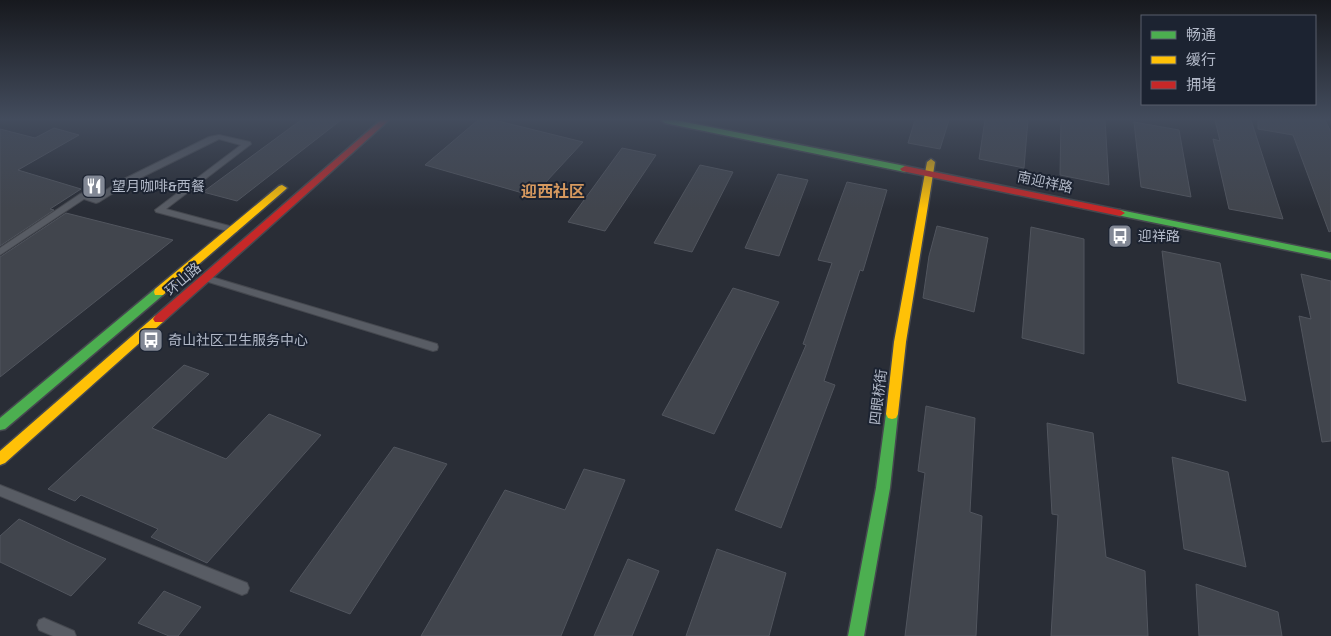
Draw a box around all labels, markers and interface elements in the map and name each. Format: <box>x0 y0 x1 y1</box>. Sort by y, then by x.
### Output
legend <box>1141 15 1316 105</box>
text: 畅通 <box>1186 26 1216 44</box>
text: 缓行 <box>1186 51 1216 69</box>
text: 拥堵 <box>1186 76 1216 94</box>
street label: 南迎祥路 <box>1016 168 1074 197</box>
restaurant icon: 望月咖啡&西餐 <box>81 173 107 199</box>
place label: 望月咖啡&西餐 <box>112 178 205 195</box>
district label: 迎西社区 <box>521 182 585 202</box>
bus stop icon: 迎祥路 <box>1107 223 1133 249</box>
place label: 迎祥路 <box>1138 228 1180 245</box>
street label: 环山路 <box>162 259 205 300</box>
bus stop icon: 奇山社区卫生服务中心 <box>138 327 164 353</box>
place label: 奇山社区卫生服务中心 <box>168 332 308 349</box>
street label: 四眼桥街 <box>867 368 890 426</box>

